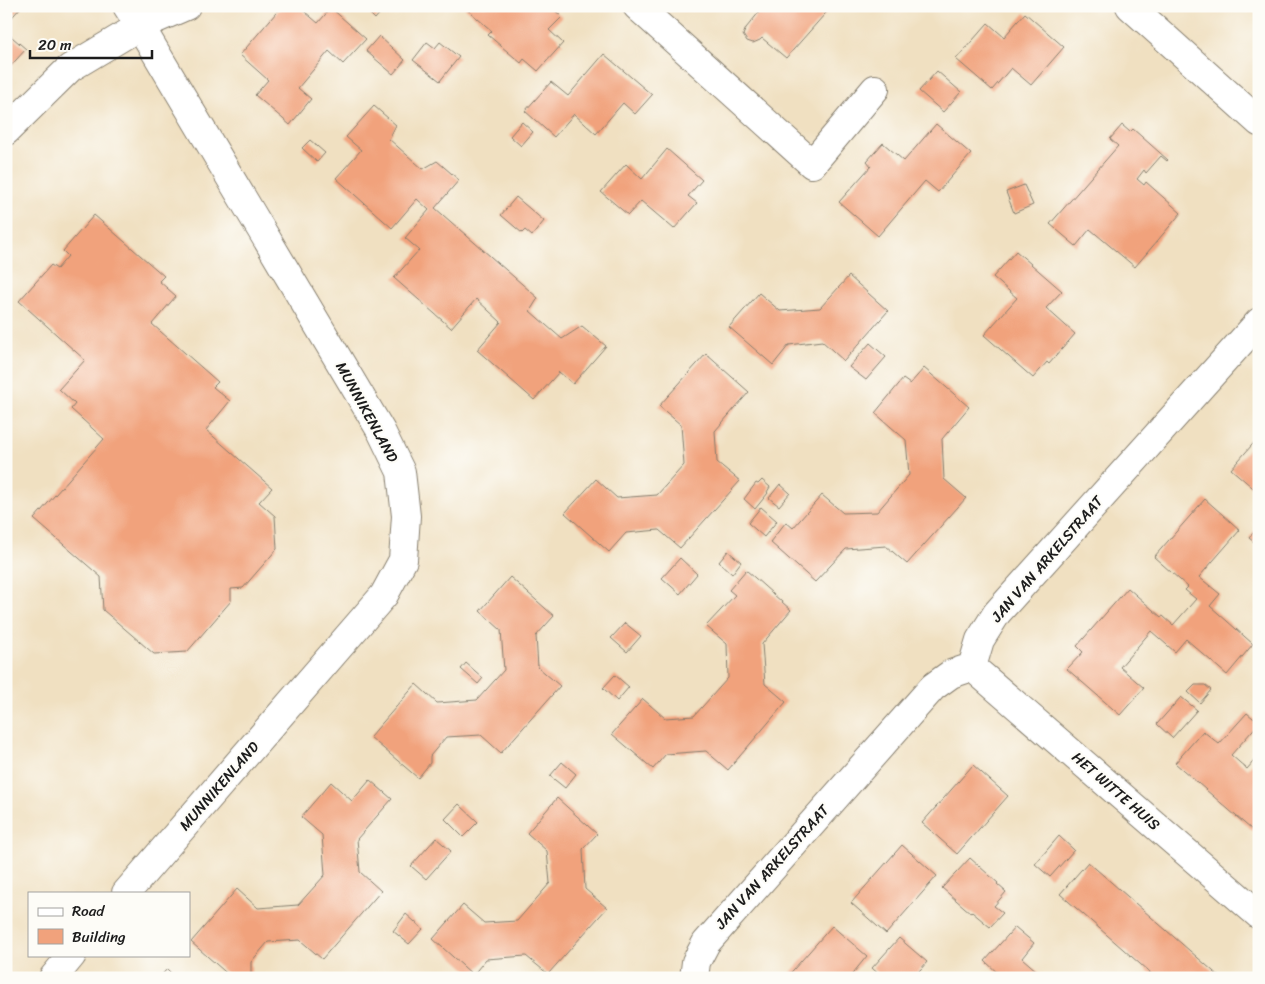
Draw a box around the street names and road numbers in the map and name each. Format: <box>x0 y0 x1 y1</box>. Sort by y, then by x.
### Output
street label: MUNNIKENLAND <box>328 357 406 467</box>
street label: JAN VAN ARKELSTRAAT <box>984 489 1110 629</box>
street label: MUNNIKENLAND <box>172 735 266 837</box>
street label: HET WITTE HUIS <box>1066 745 1167 837</box>
street label: JAN VAN ARKELSTRAAT <box>708 798 836 936</box>

